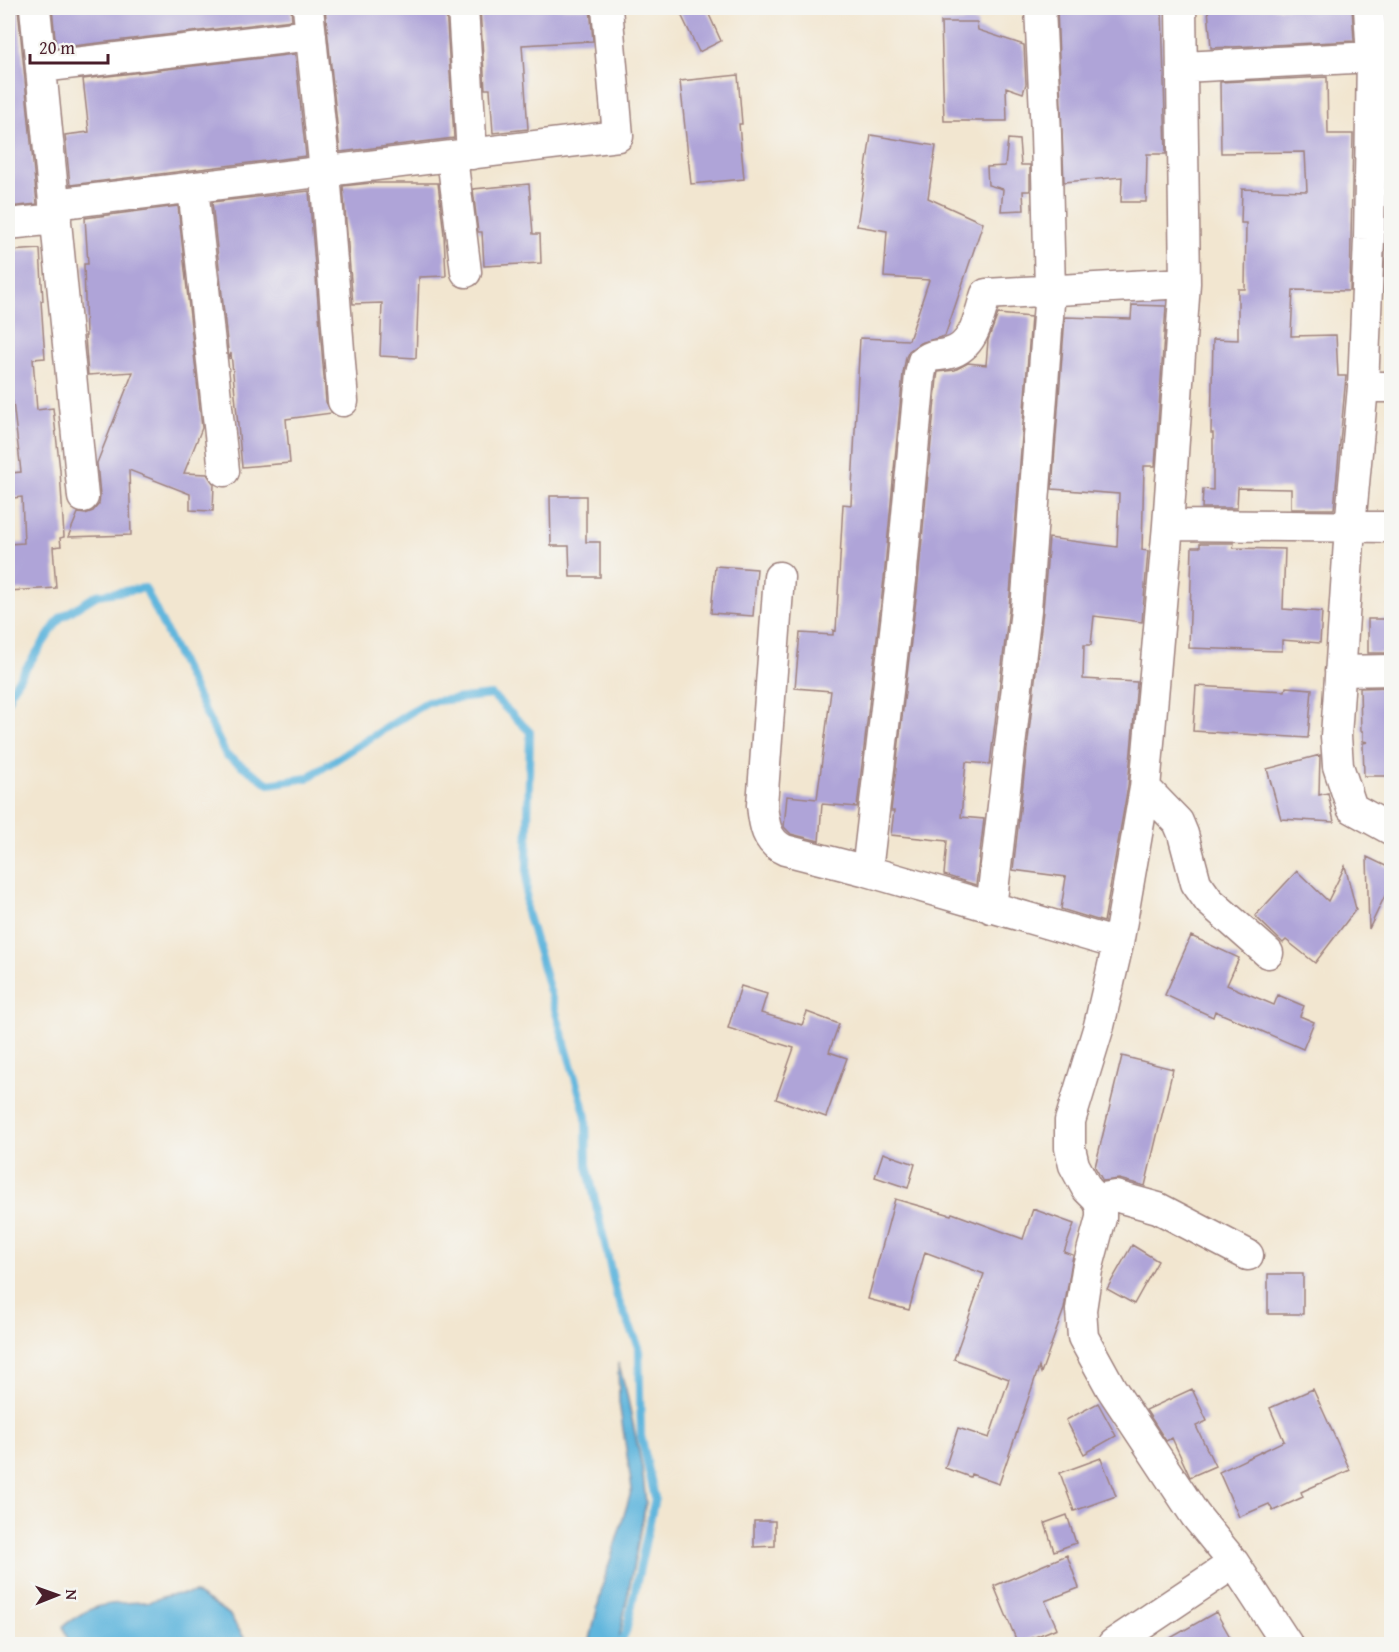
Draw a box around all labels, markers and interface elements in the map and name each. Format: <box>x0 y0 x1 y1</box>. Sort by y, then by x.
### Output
scale bar <box>30 27 108 65</box>
text: 20 m <box>39 34 75 61</box>
north arrow <box>27 1565 87 1625</box>
text: N <box>60 1589 84 1601</box>

